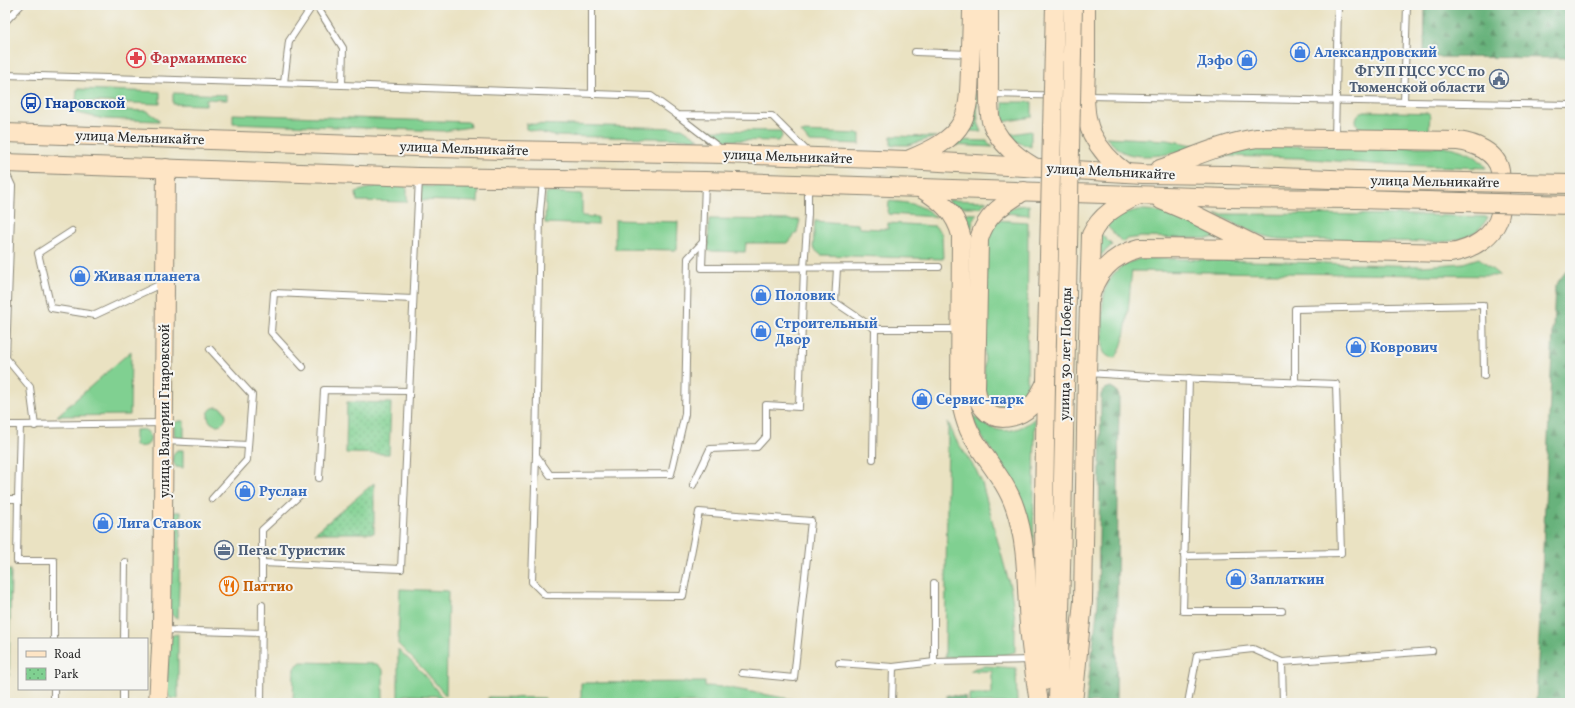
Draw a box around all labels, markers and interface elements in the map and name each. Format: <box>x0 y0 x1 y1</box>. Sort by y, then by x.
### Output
shop icon: Александровский <box>1289 41 1311 63</box>
place label: Александровский <box>1314 44 1437 63</box>
pharmacy icon: Фармаимпекс <box>125 47 147 69</box>
shop icon: Дэфо <box>1236 49 1258 71</box>
place label: Фармаимпекс <box>150 50 247 69</box>
place label: Дэфо <box>1197 52 1233 71</box>
place label: ФГУП ГЦСС УСС по Тюменской области <box>1349 63 1485 98</box>
public building icon: ФГУП ГЦСС УСС по Тюменской области <box>1488 68 1510 90</box>
bus stop icon: Гнаровской <box>20 92 42 114</box>
place label: Гнаровской <box>45 95 125 114</box>
street label: улица Мельникайте <box>75 127 205 150</box>
street label: улица Мельникайте <box>399 138 529 161</box>
street label: улица Мельникайте <box>723 146 853 169</box>
street label: улица Мельникайте <box>1046 160 1176 185</box>
street label: улица Мельникайте <box>1370 172 1500 193</box>
shop icon: Живая планета <box>69 265 91 287</box>
place label: Живая планета <box>94 268 201 287</box>
shop icon: Половик <box>750 284 772 306</box>
place label: Половик <box>775 287 836 306</box>
street label: улица 30 лет Победы <box>1056 287 1077 421</box>
place label: Строительный Двор <box>775 315 878 350</box>
shop icon: Строительный Двор <box>750 320 772 342</box>
street label: улица Валерии Гнаровской <box>156 324 175 498</box>
shop icon: Коврович <box>1345 336 1367 358</box>
place label: Коврович <box>1370 339 1438 358</box>
shop icon: Сервис-парк <box>911 388 933 410</box>
place label: Сервис-парк <box>936 391 1024 410</box>
shop icon: Руслан <box>234 480 256 502</box>
place label: Руслан <box>259 483 307 502</box>
shop icon: Лига Ставок <box>92 512 114 534</box>
place label: Лига Ставок <box>117 515 202 534</box>
office icon: Пегас Туристик <box>213 539 235 561</box>
place label: Пегас Туристик <box>238 542 346 561</box>
shop icon: Заплаткин <box>1225 568 1247 590</box>
place label: Заплаткин <box>1250 571 1324 590</box>
restaurant icon: Паттио <box>218 575 240 597</box>
place label: Паттио <box>243 578 293 597</box>
legend <box>18 638 148 690</box>
text: Road <box>54 647 81 663</box>
text: Park <box>54 667 79 683</box>

